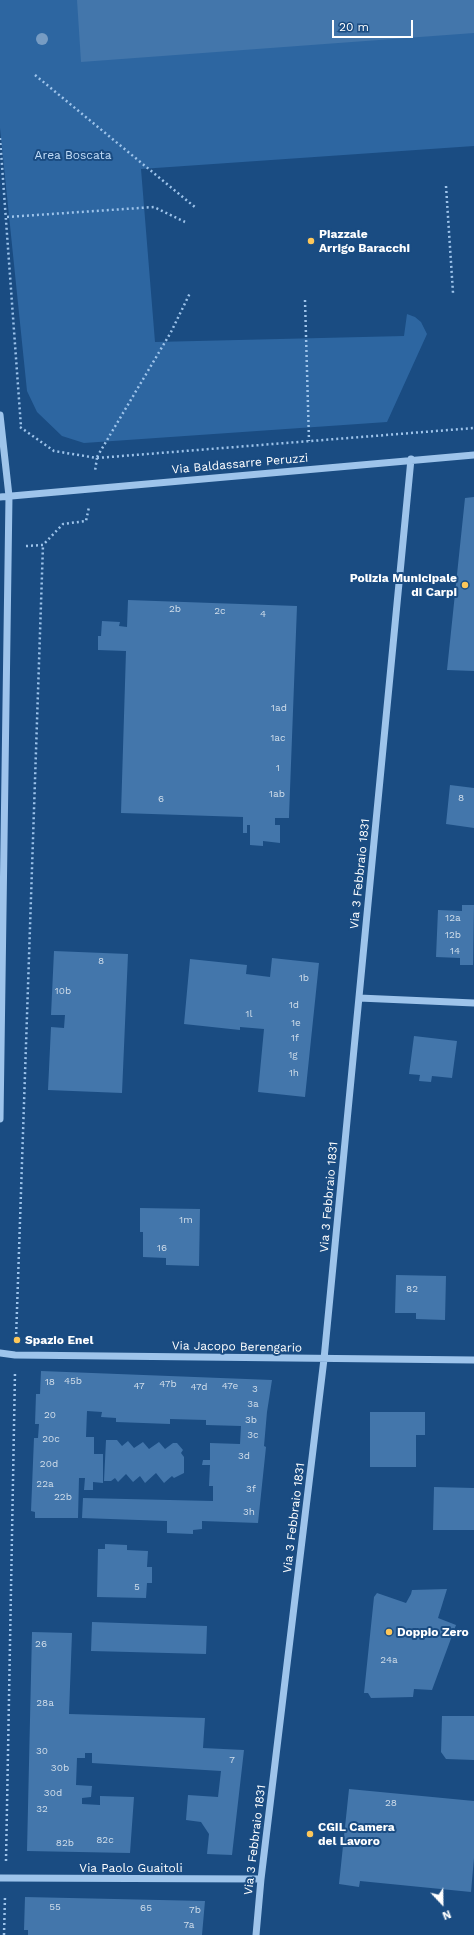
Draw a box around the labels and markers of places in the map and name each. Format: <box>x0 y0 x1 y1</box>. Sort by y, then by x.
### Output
place label: Piazzale Arrigo Baracchi <box>319 227 410 255</box>
marker: Piazzale Arrigo Baracchi <box>306 236 316 246</box>
place label: Polizia Municipale di Carpi <box>350 571 457 599</box>
marker: Polizia Municipale di Carpi <box>460 580 470 590</box>
place label: Spazio Enel <box>25 1333 93 1347</box>
marker: Spazio Enel <box>12 1335 22 1345</box>
place label: Doppio Zero <box>397 1625 469 1639</box>
marker: Doppio Zero <box>384 1627 394 1637</box>
place label: CGIL Camera del Lavoro <box>318 1820 395 1848</box>
marker: CGIL Camera del Lavoro <box>305 1829 315 1839</box>

